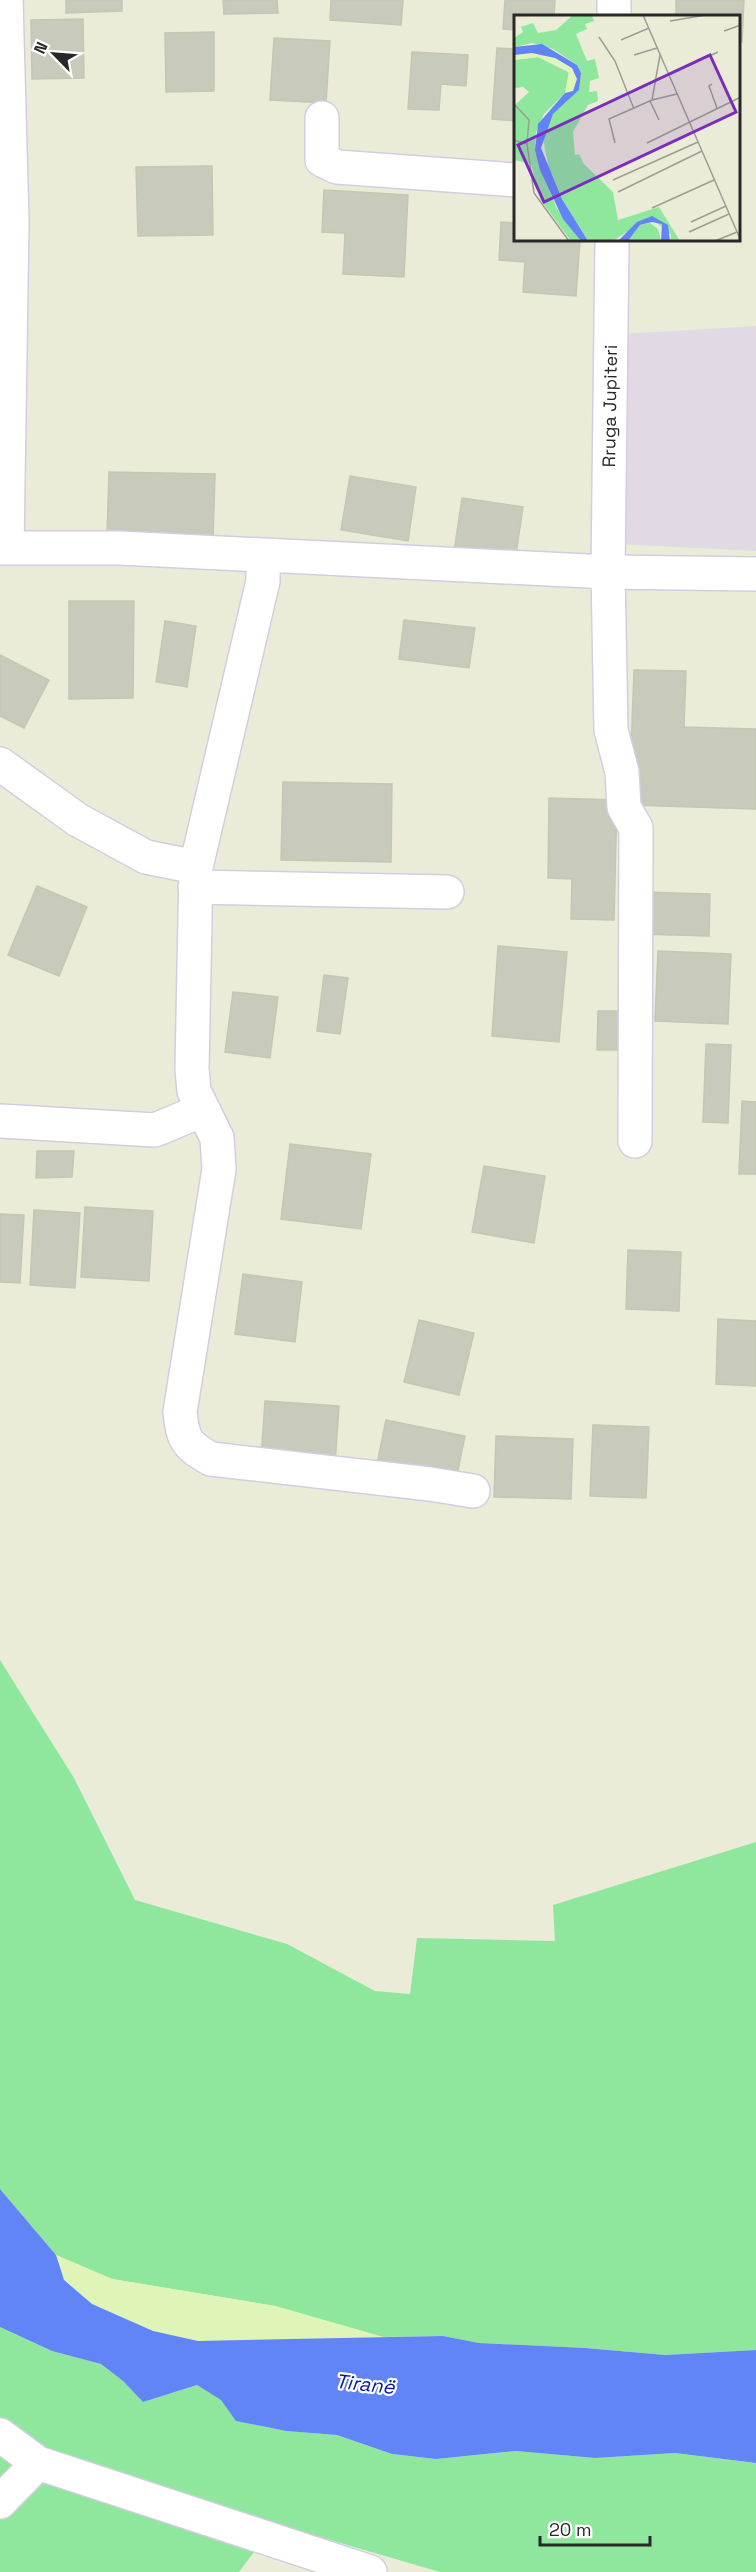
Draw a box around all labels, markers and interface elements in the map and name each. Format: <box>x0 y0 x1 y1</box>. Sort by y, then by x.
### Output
inset map <box>514 15 741 242</box>
north arrow <box>24 24 84 84</box>
text: N <box>29 39 53 57</box>
street label: Rruga Jupiteri <box>597 344 622 468</box>
water label: Tiranë <box>334 2368 397 2400</box>
scale bar <box>540 2509 650 2547</box>
text: 20 m <box>549 2518 592 2541</box>

